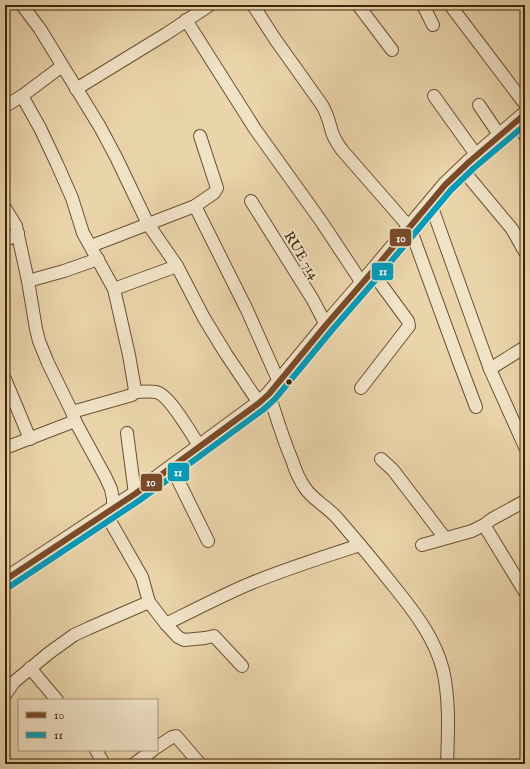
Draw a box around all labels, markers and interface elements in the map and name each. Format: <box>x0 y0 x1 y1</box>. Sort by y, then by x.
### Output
street label: RUE 714 <box>279 228 323 283</box>
line badge: 10 <box>389 228 412 247</box>
text: 10 <box>396 232 406 246</box>
line badge: 11 <box>371 262 394 281</box>
text: 11 <box>379 265 387 279</box>
unlabelled marker <box>284 377 294 387</box>
line badge: 11 <box>167 462 190 482</box>
text: 11 <box>174 466 182 480</box>
line badge: 10 <box>140 473 163 492</box>
text: 10 <box>146 476 156 490</box>
legend <box>18 699 158 751</box>
text: 10 <box>54 708 64 723</box>
text: 11 <box>54 728 63 743</box>

